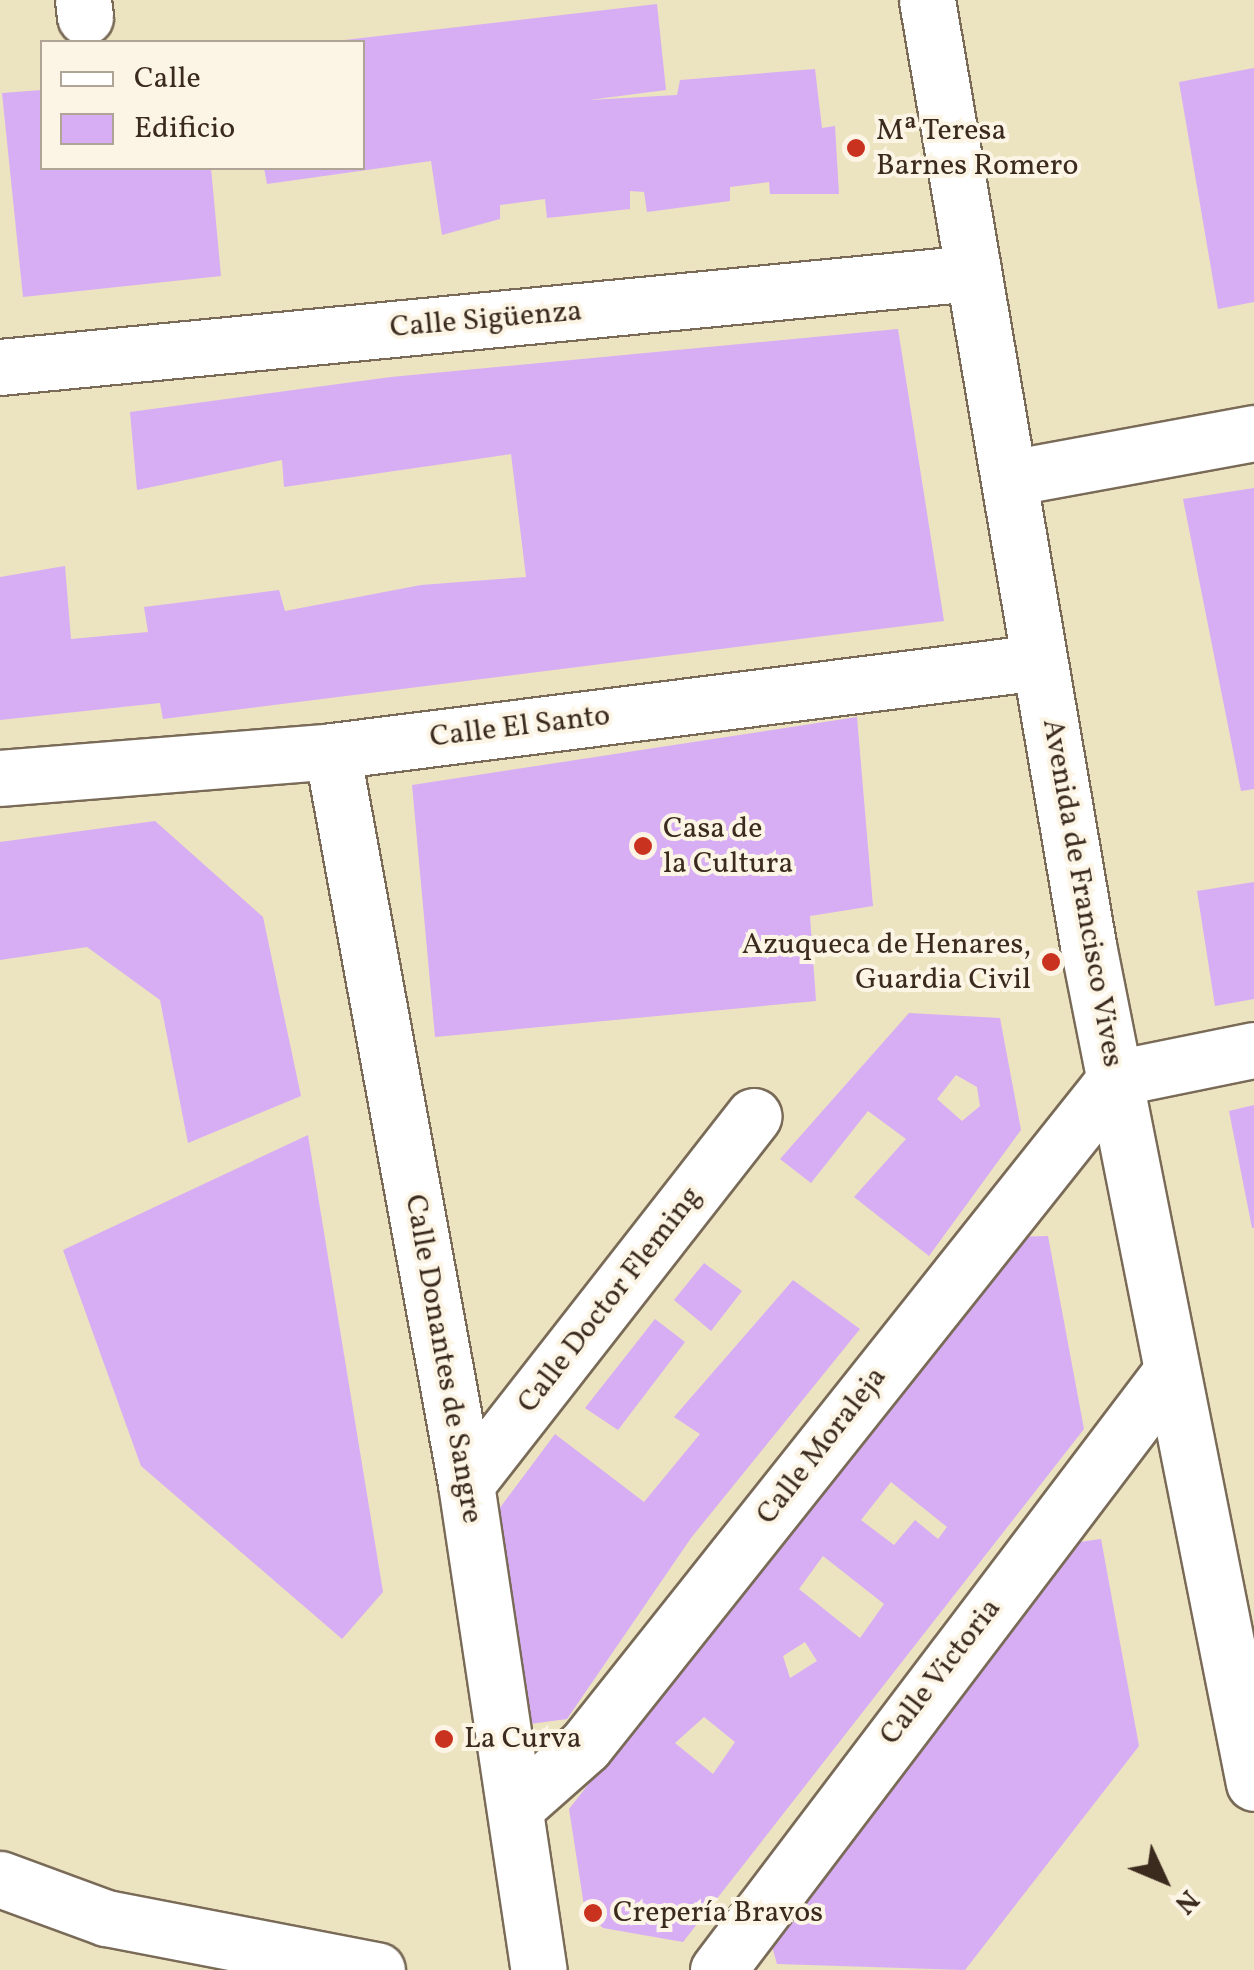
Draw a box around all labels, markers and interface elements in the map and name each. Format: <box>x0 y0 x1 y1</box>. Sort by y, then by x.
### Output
legend <box>40 40 365 170</box>
text: Calle <box>134 58 201 100</box>
text: Edificio <box>134 108 235 150</box>
place label: Mª Teresa Barnes Romero <box>876 113 1078 184</box>
marker: Mª Teresa Barnes Romero <box>845 137 867 159</box>
street label: Calle Sigüenza <box>388 294 584 346</box>
street label: Calle El Santo <box>428 698 612 756</box>
street label: Avenida de Francisco Vives <box>1034 716 1130 1070</box>
place label: Casa de la Cultura <box>663 811 793 882</box>
marker: Casa de la Cultura <box>632 835 654 857</box>
place label: Azuqueca de Henares, Guardia Civil <box>742 927 1031 998</box>
marker: Azuqueca de Henares, Guardia Civil <box>1040 951 1062 973</box>
street label: Calle Doctor Fleming <box>510 1180 710 1420</box>
street label: Calle Donantes de Sangre <box>396 1192 490 1526</box>
street label: Calle Moraleja <box>749 1360 895 1532</box>
street label: Calle Victoria <box>872 1591 1010 1753</box>
place label: La Curva <box>464 1721 582 1757</box>
marker: La Curva <box>433 1728 455 1750</box>
north arrow <box>1114 1830 1214 1930</box>
text: N <box>1165 1880 1207 1922</box>
place label: Crepería Bravos <box>613 1895 823 1931</box>
marker: Crepería Bravos <box>582 1902 604 1924</box>

